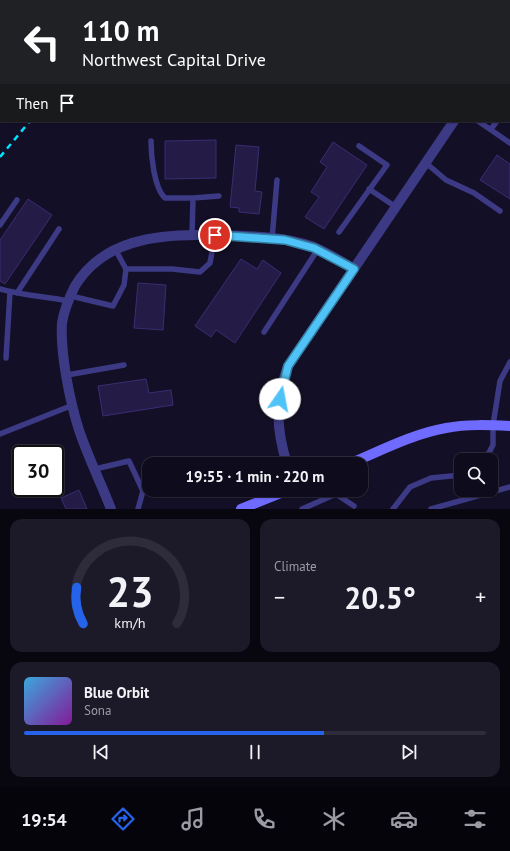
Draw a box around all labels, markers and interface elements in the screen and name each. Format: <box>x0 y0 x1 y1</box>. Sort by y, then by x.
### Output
text: 110 m <box>82 12 159 49</box>
icon: left <box>16 16 68 68</box>
text: Northwest Capital Drive <box>82 48 266 71</box>
icon: arrive <box>56 92 78 114</box>
text: Then <box>16 94 48 113</box>
pin <box>198 218 232 252</box>
icon: arrive <box>204 224 226 246</box>
position arrow <box>259 378 301 420</box>
speed limit sign: 30 <box>12 445 64 497</box>
map controls <box>454 453 498 497</box>
button: search <box>454 453 498 497</box>
text: 19:55 · 1 min · 220 m <box>186 467 324 486</box>
text: Climate <box>274 558 317 575</box>
text: 23 <box>106 564 154 617</box>
text: 20.5° <box>344 578 416 617</box>
text: − <box>274 583 285 611</box>
text: + <box>475 583 486 611</box>
text: km/h <box>114 612 146 631</box>
text: Blue Orbit <box>84 683 149 702</box>
text: Sona <box>84 702 111 719</box>
icon: previous <box>90 741 112 763</box>
icon: pause <box>244 741 266 763</box>
icon: next <box>398 741 420 763</box>
icon: directions <box>109 805 137 833</box>
icon: music <box>179 805 207 833</box>
icon: phone <box>250 805 278 833</box>
icon: climate <box>320 805 348 833</box>
icon: car <box>390 805 418 833</box>
icon: filters <box>461 805 489 833</box>
text: 19:54 <box>21 808 67 831</box>

